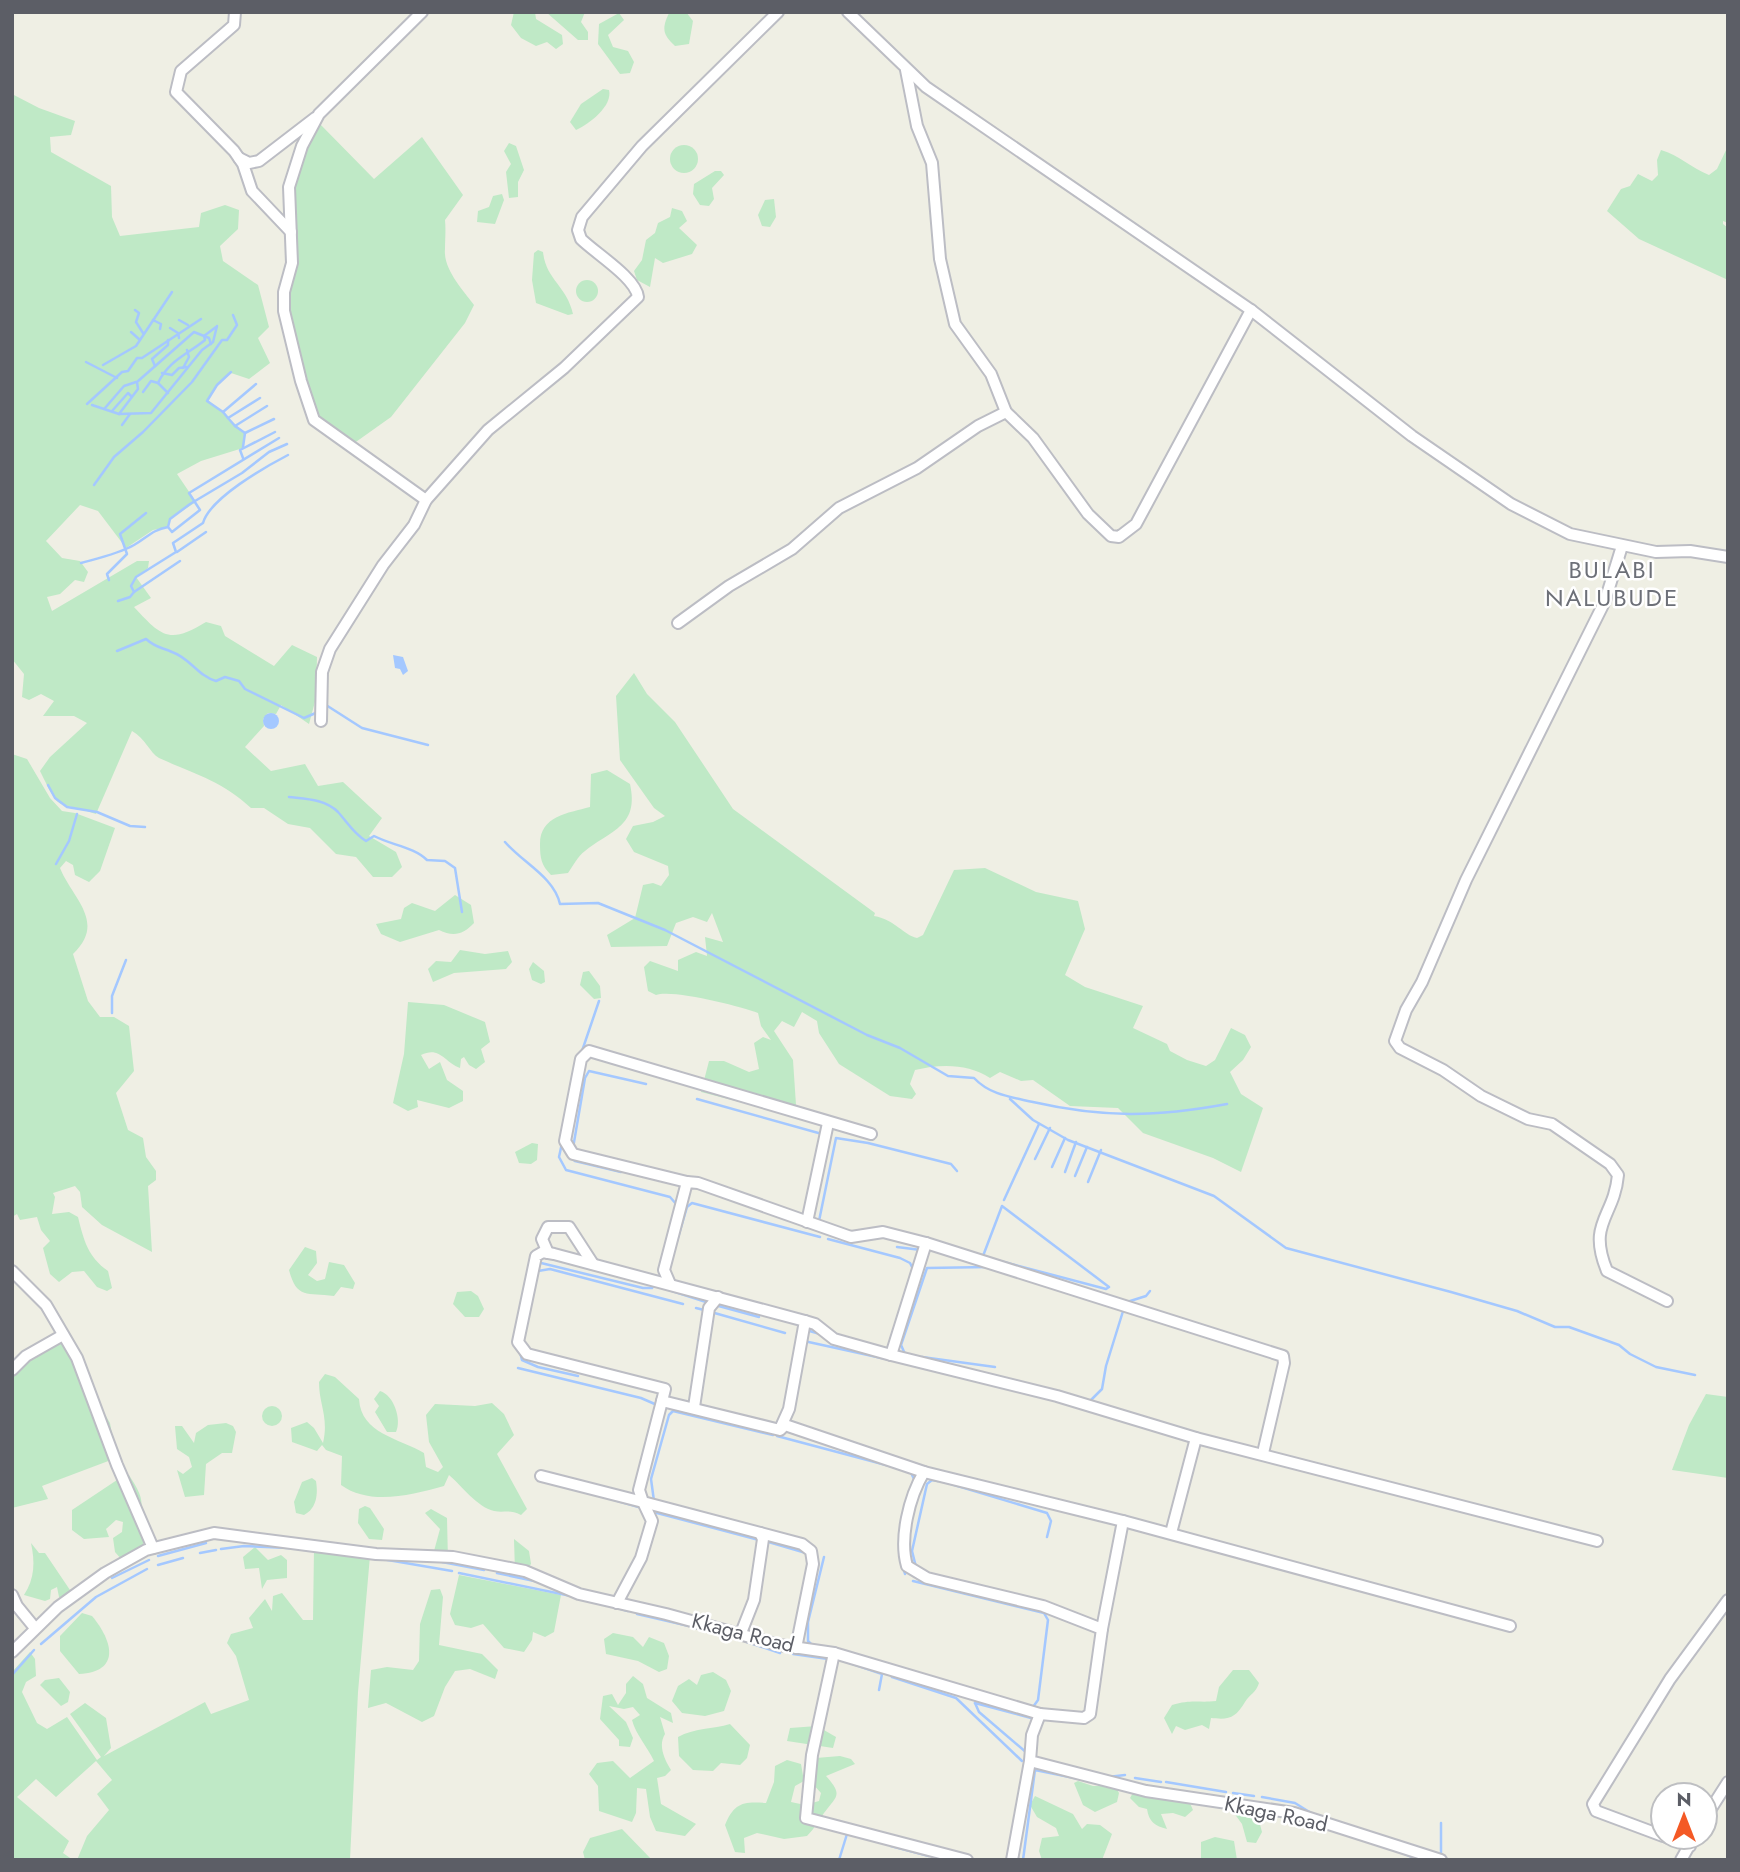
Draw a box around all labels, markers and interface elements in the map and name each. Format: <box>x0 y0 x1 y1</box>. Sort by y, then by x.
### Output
district label: BULABI NALUBUDE <box>1545 552 1679 615</box>
street label: Kkaga Road <box>688 1606 798 1660</box>
north arrow <box>1649 1781 1719 1851</box>
text: N <box>1676 1786 1692 1813</box>
street label: Kkaga Road <box>1222 1788 1330 1840</box>

